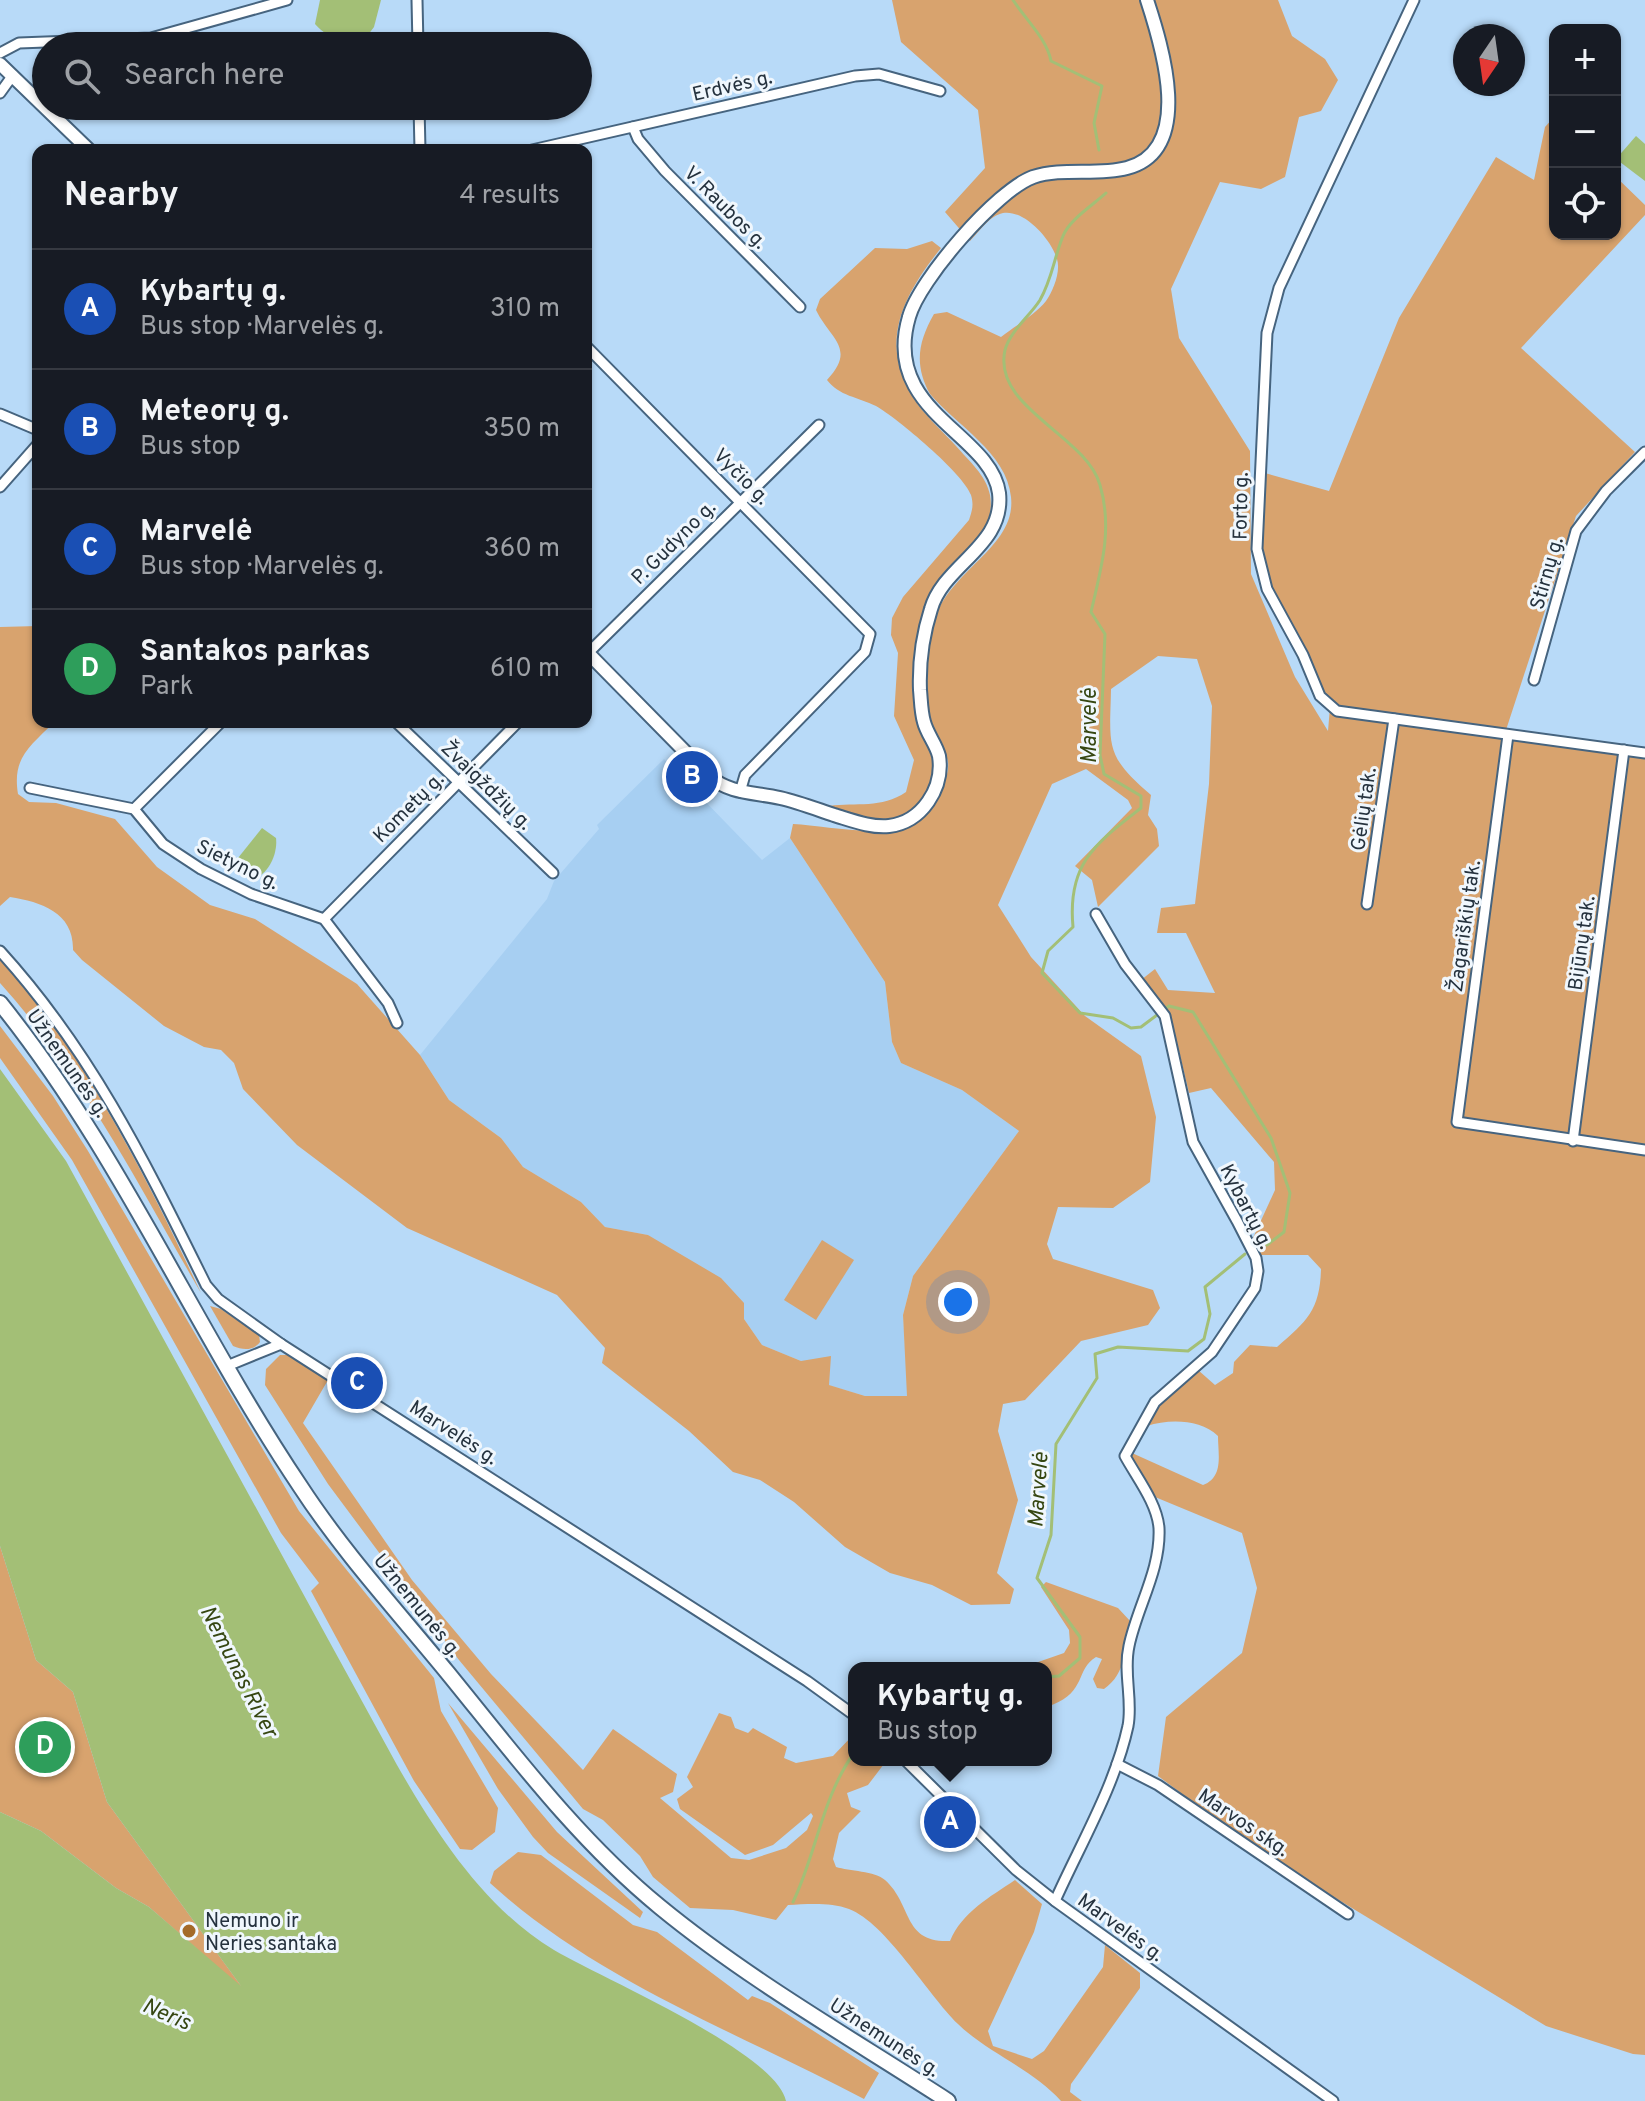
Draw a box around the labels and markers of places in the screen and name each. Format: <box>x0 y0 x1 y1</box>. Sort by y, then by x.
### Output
pin: B <box>666 747 718 807</box>
pin: C <box>331 1353 383 1413</box>
pin: D <box>19 1717 71 1777</box>
pin: A <box>924 1792 976 1852</box>
place label: Nemuno ir Neries santaka <box>205 1909 337 1958</box>
marker: Nemuno ir Neries santaka <box>180 1922 198 1940</box>

